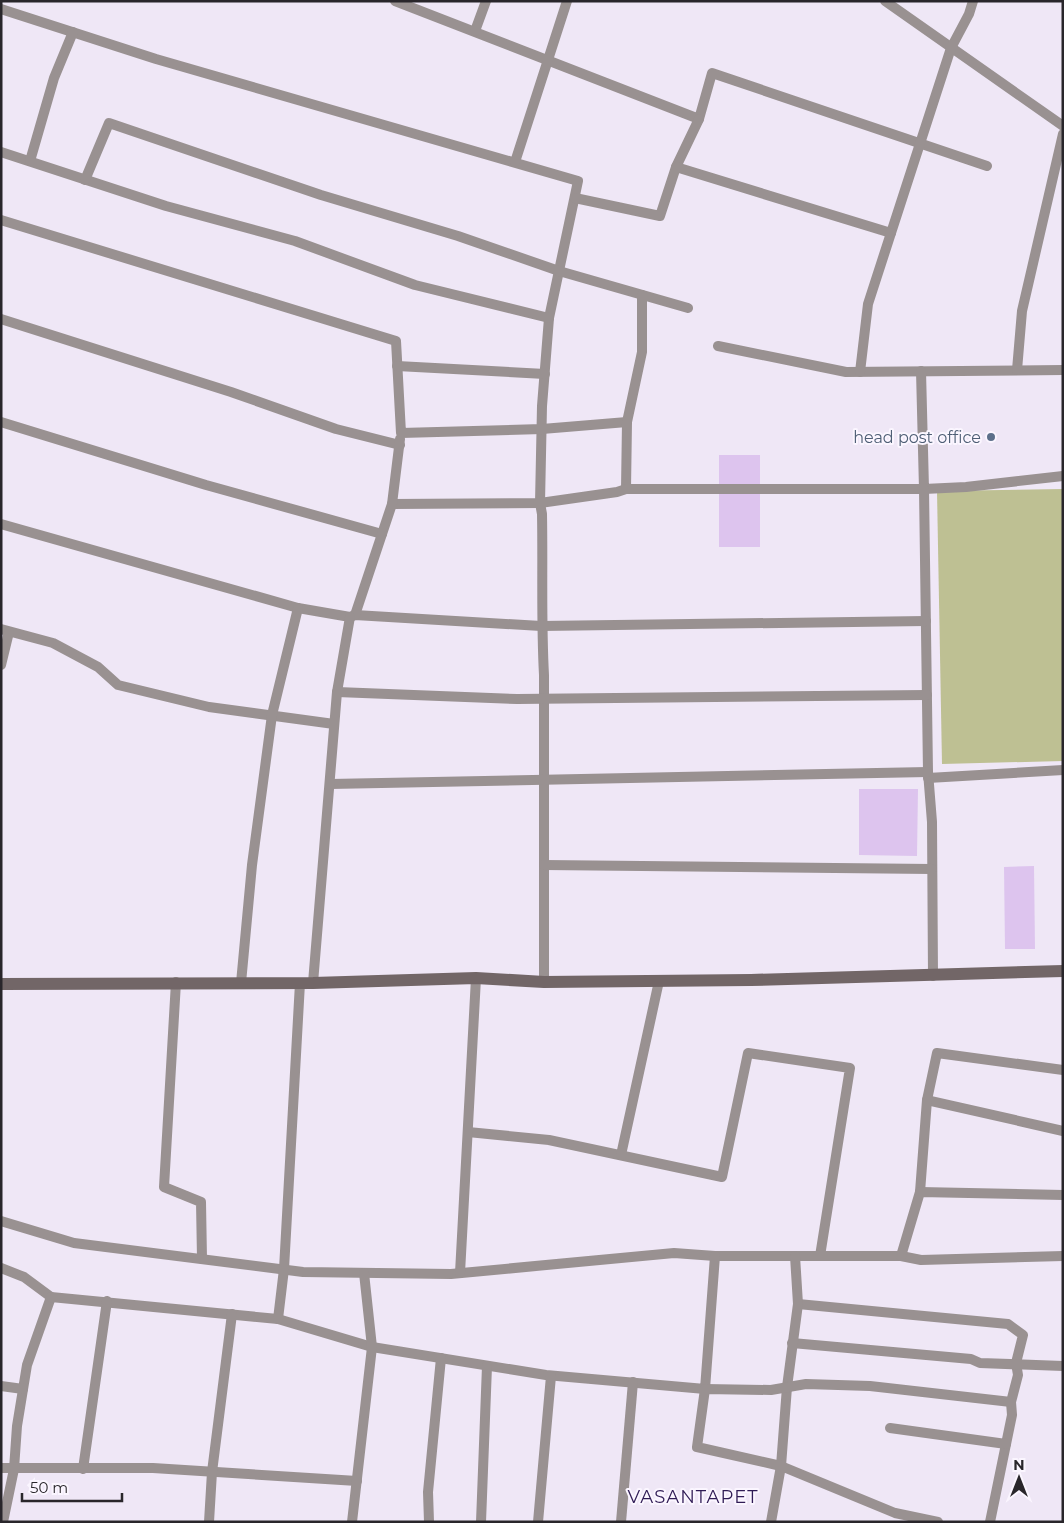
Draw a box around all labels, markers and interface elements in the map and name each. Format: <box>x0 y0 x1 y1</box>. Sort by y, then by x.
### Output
place label: head post office <box>853 428 981 447</box>
marker: head post office <box>985 431 997 443</box>
north arrow <box>994 1453 1044 1503</box>
text: N <box>1013 1456 1025 1474</box>
scale bar <box>22 1470 122 1502</box>
text: 50 m <box>30 1478 68 1497</box>
district label: VASANTAPET <box>627 1486 759 1508</box>

